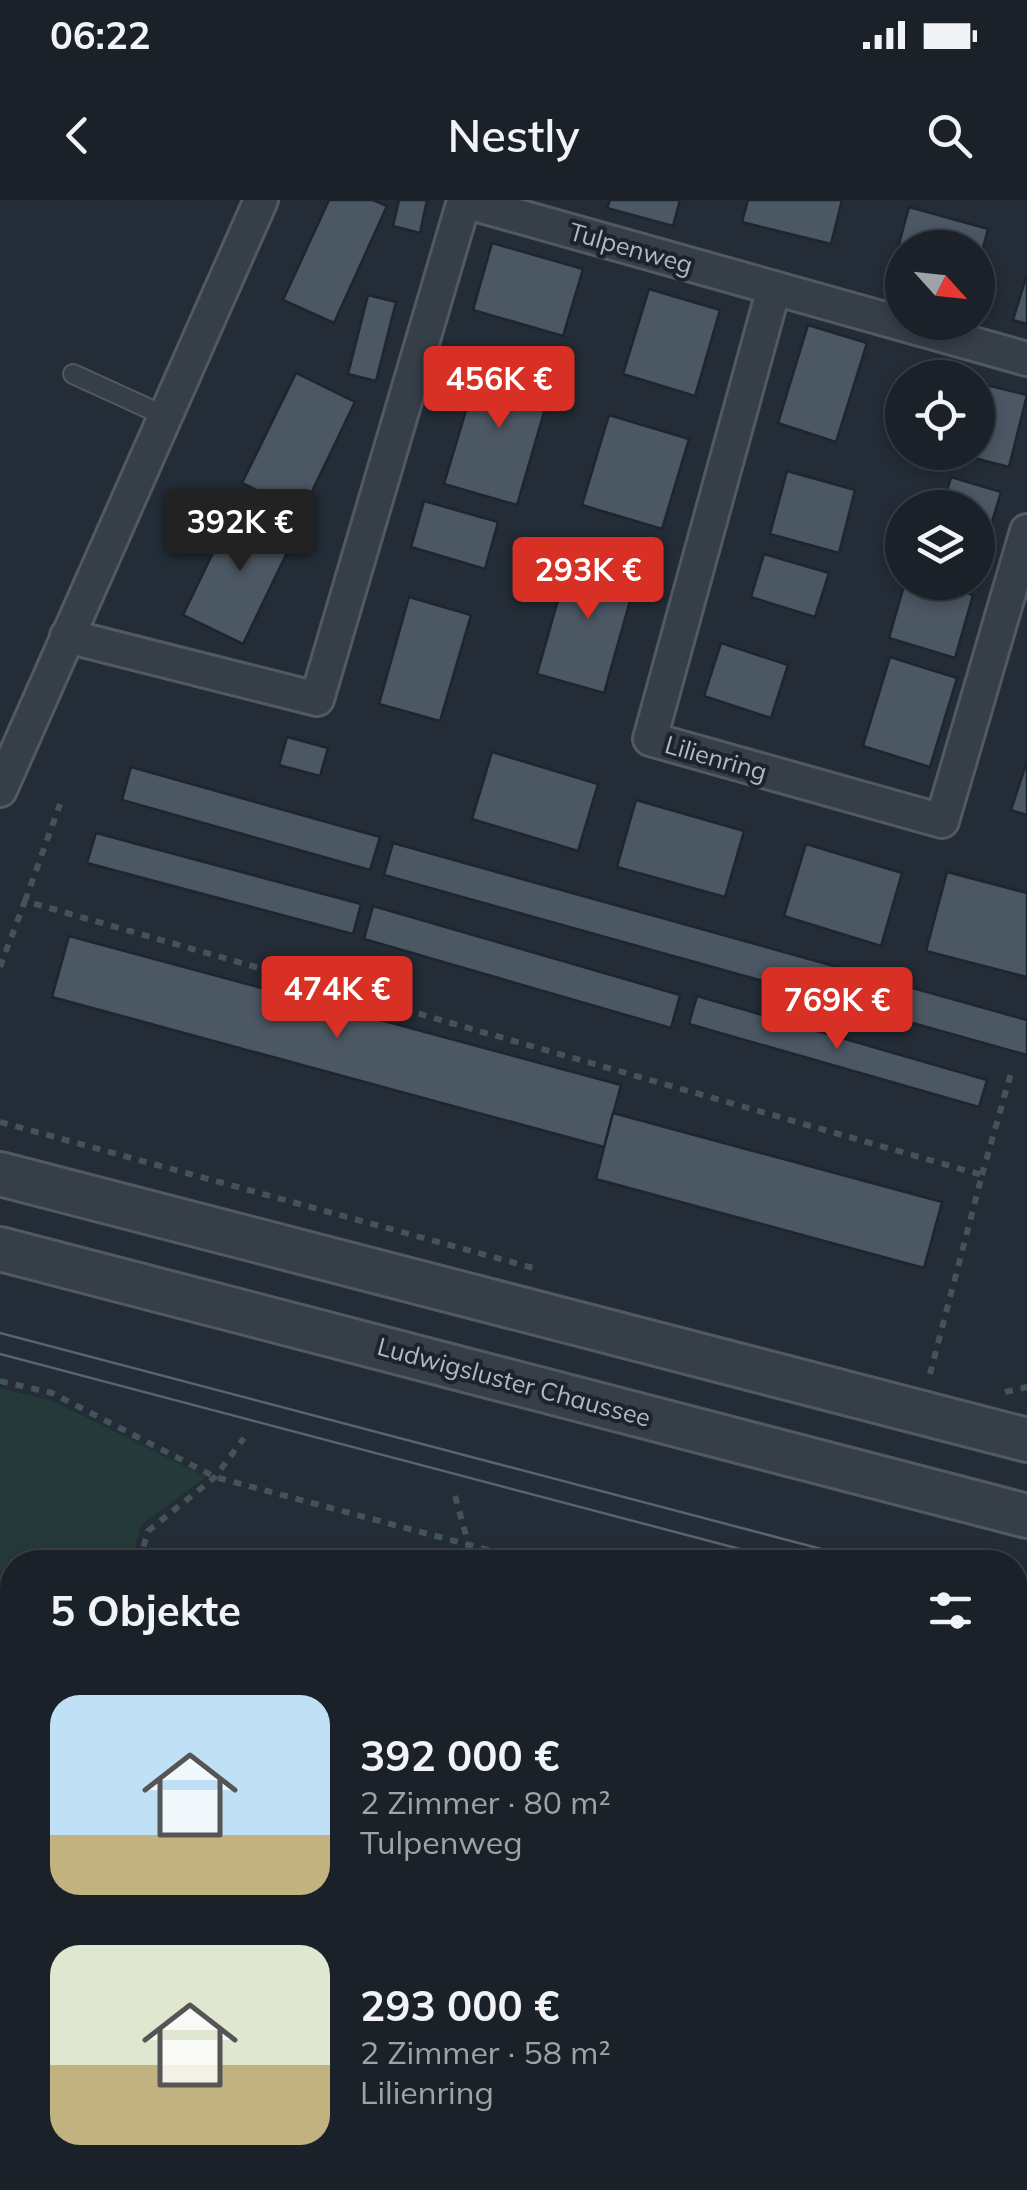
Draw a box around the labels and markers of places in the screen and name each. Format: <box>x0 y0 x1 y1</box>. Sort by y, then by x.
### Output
pin: 456K € <box>418 346 580 431</box>
pin: 392K € <box>159 489 321 574</box>
pin: 293K € <box>507 537 669 622</box>
pin: 474K € <box>256 956 418 1041</box>
pin: 769K € <box>756 967 918 1052</box>

